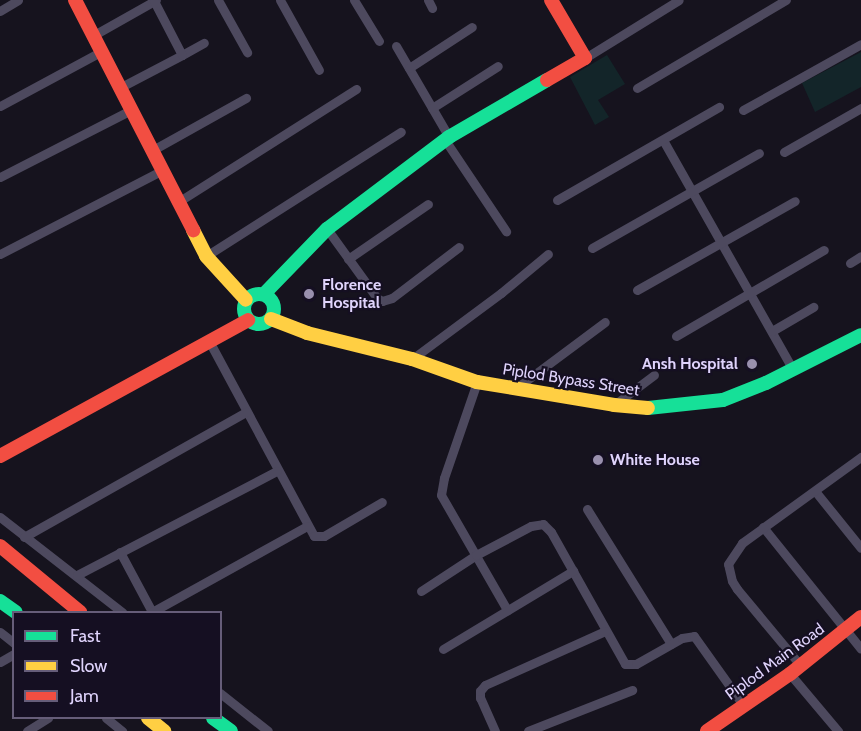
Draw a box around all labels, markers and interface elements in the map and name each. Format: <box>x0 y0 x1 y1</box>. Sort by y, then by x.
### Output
place label: Florence Hospital <box>322 275 381 313</box>
marker: Florence Hospital <box>300 285 318 303</box>
place label: Ansh Hospital <box>642 354 738 374</box>
marker: Ansh Hospital <box>743 355 761 373</box>
street label: Piplod Bypass Street <box>501 360 641 400</box>
place label: White House <box>610 450 700 470</box>
marker: White House <box>591 453 605 467</box>
legend <box>12 611 222 719</box>
street label: Piplod Main Road <box>722 620 828 704</box>
text: Fast <box>70 625 101 647</box>
text: Slow <box>70 655 107 677</box>
text: Jam <box>70 685 99 707</box>

